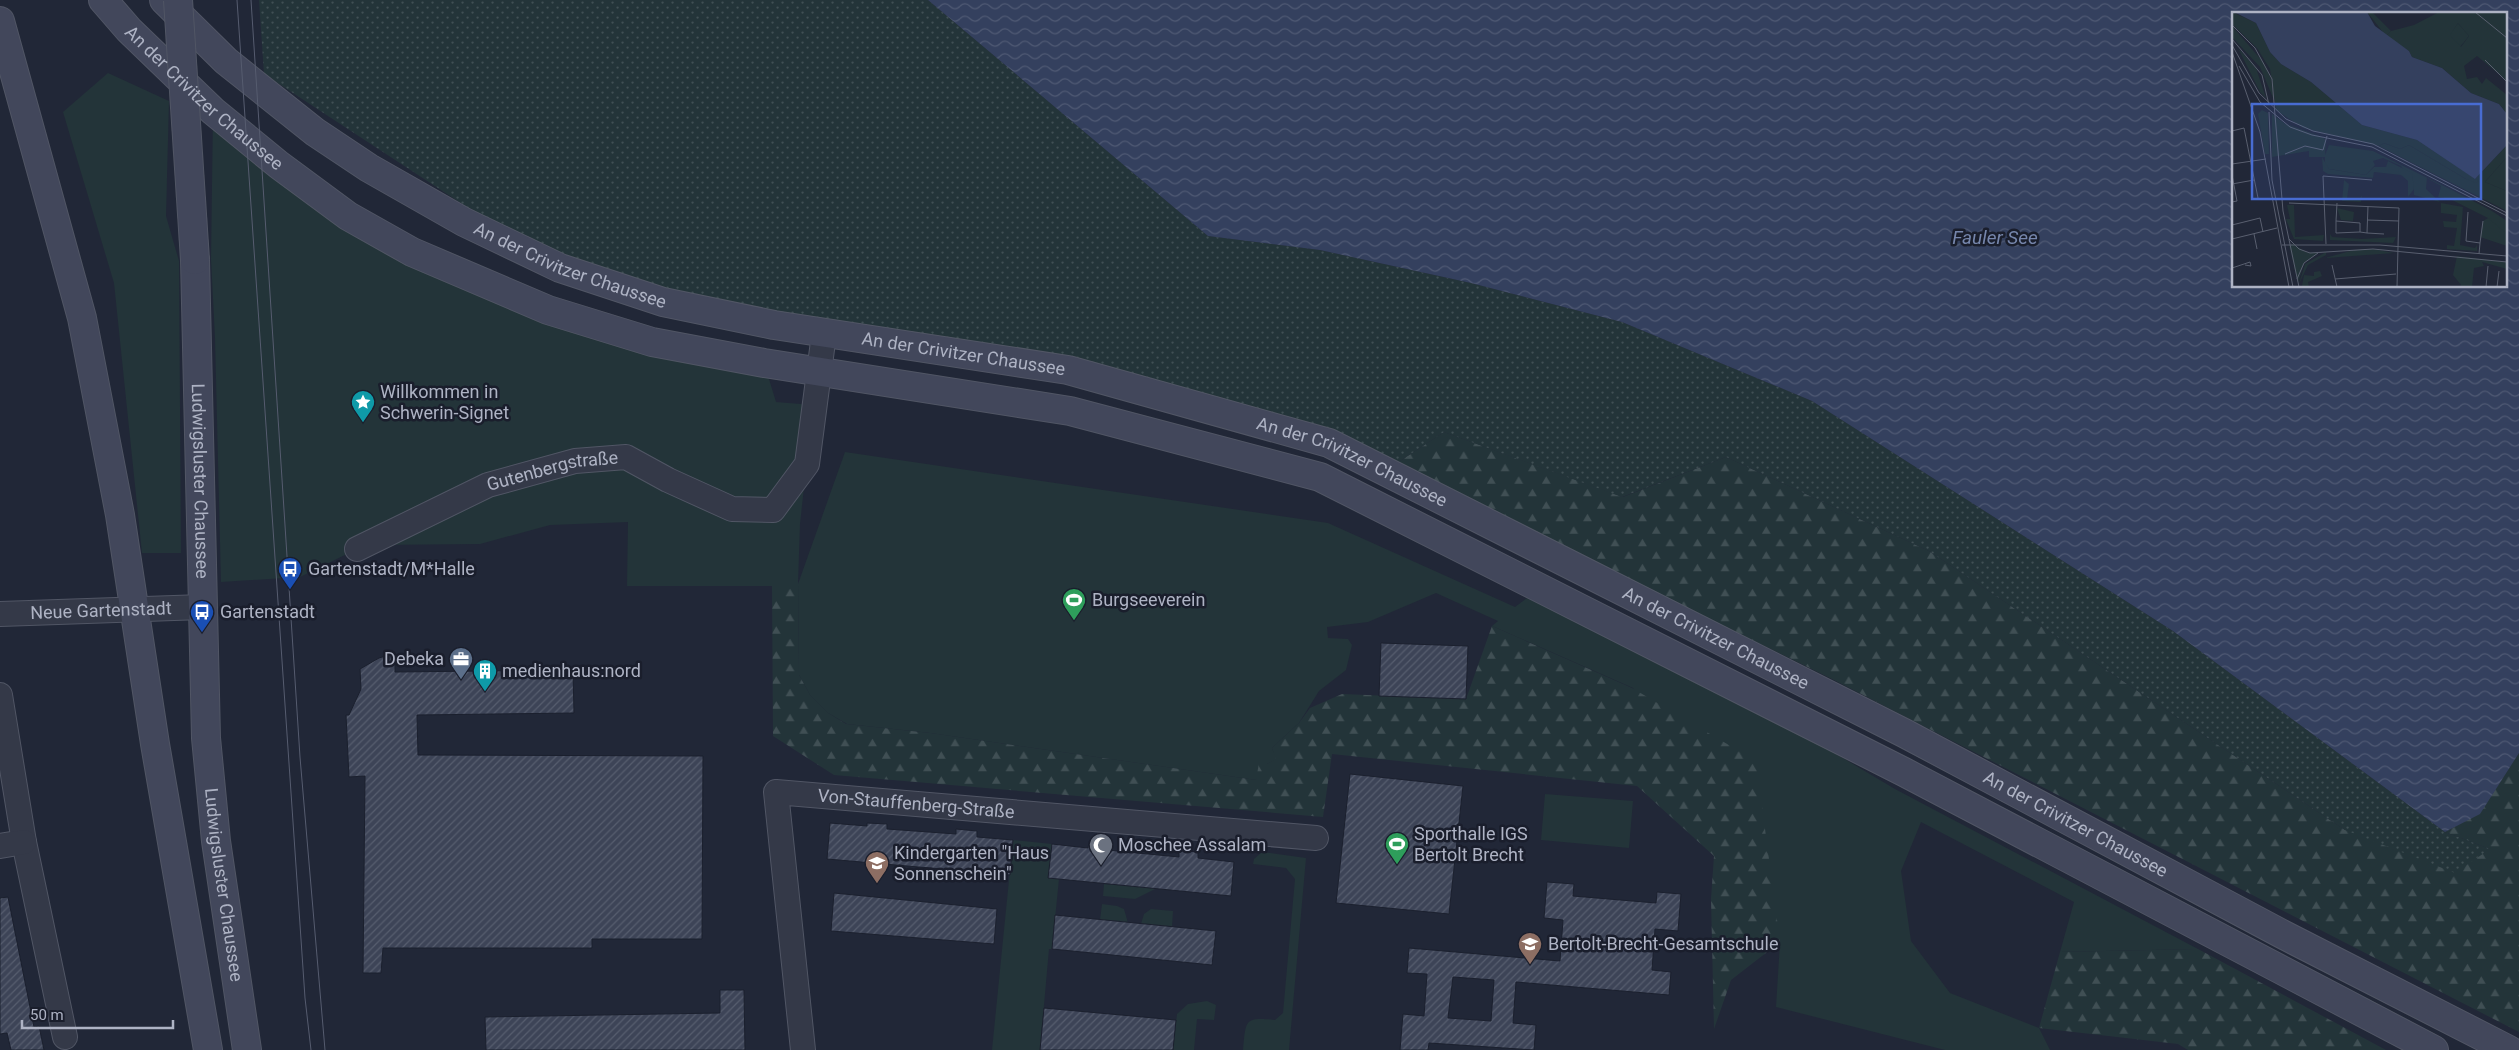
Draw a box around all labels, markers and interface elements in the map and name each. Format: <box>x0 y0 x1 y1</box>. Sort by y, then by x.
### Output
inset map <box>2232 12 2506 288</box>
street label: An der Crivitzer Chaussee <box>121 21 288 174</box>
street label: An der Crivitzer Chaussee <box>471 217 669 312</box>
water label: Fauler See <box>1952 226 2038 249</box>
street label: An der Crivitzer Chaussee <box>860 328 1067 379</box>
place label: Willkommen in Schwerin-Signet <box>380 381 509 423</box>
street label: Ludwigsluster Chaussee <box>188 383 213 579</box>
place icon: Willkommen in Schwerin-Signet <box>350 389 376 423</box>
street label: An der Crivitzer Chaussee <box>1255 412 1451 511</box>
street label: Gutenbergstraße <box>484 447 619 495</box>
bus stop icon: Gartenstadt/M*Halle <box>277 556 303 590</box>
place label: Gartenstadt/M*Halle <box>308 558 475 579</box>
street label: An der Crivitzer Chaussee <box>1620 582 1813 693</box>
sports icon: Burgseeverein <box>1061 587 1087 621</box>
place label: Burgseeverein <box>1092 589 1205 610</box>
street label: Neue Gartenstadt <box>30 597 172 623</box>
bus stop icon: Gartenstadt <box>189 599 215 633</box>
place label: Gartenstadt <box>220 601 315 622</box>
office icon: Debeka <box>448 646 474 680</box>
place label: Debeka <box>384 648 444 669</box>
building icon: medienhaus:nord <box>472 658 498 692</box>
place label: medienhaus:nord <box>502 660 641 681</box>
street label: An der Crivitzer Chaussee <box>1980 766 2171 881</box>
street label: Von-Stauffenberg-Straße <box>817 785 1015 822</box>
street label: Ludwigsluster Chaussee <box>201 787 248 983</box>
place label: Sporthalle IGS Bertolt Brecht <box>1414 823 1528 865</box>
sports icon: Sporthalle IGS Bertolt Brecht <box>1384 831 1410 865</box>
mosque icon: Moschee Assalam <box>1088 832 1114 866</box>
place label: Moschee Assalam <box>1118 834 1266 855</box>
place label: Kindergarten "Haus Sonnenschein" <box>894 842 1049 884</box>
school or university icon: Kindergarten "Haus Sonnenschein" <box>864 850 890 884</box>
school or university icon: Bertolt-Brecht-Gesamtschule <box>1517 931 1543 965</box>
place label: Bertolt-Brecht-Gesamtschule <box>1548 933 1778 954</box>
scale bar <box>22 998 174 1030</box>
text: 50 m <box>30 1006 64 1024</box>

